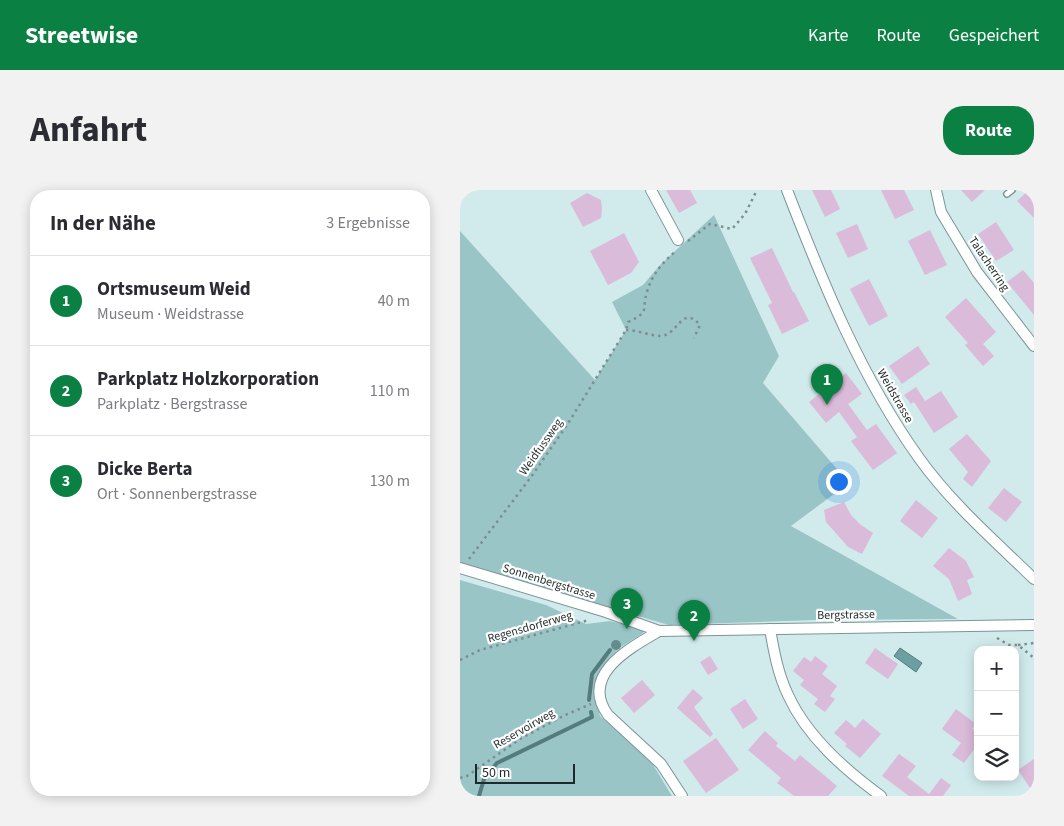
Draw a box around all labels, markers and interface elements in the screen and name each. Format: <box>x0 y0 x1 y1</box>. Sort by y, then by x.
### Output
text: Streetwise <box>25 18 138 53</box>
text: Karte <box>808 23 848 48</box>
text: Route <box>876 23 921 48</box>
text: Gespeichert <box>949 23 1039 48</box>
text: Anfahrt <box>30 105 147 155</box>
button: Route <box>943 106 1034 155</box>
text: In der Nähe <box>50 208 156 238</box>
text: 3 Ergebnisse <box>326 212 410 234</box>
street label: Talacherring <box>964 233 1014 295</box>
text: Ortsmuseum Weid <box>97 276 251 303</box>
text: 1 <box>62 290 70 312</box>
text: 40 m <box>378 290 410 312</box>
text: Museum · Weidstrasse <box>97 303 244 325</box>
pin: 1 <box>811 364 843 405</box>
text: Parkplatz Holzkorporation <box>97 366 319 393</box>
street label: Weidstrasse <box>873 366 917 426</box>
text: 2 <box>62 380 70 402</box>
text: 110 m <box>370 380 410 402</box>
text: Parkplatz · Bergstrasse <box>97 393 247 415</box>
street label: Weidfussweg <box>515 415 567 479</box>
text: Dicke Berta <box>97 456 193 483</box>
your location <box>826 469 852 495</box>
text: 3 <box>62 470 70 492</box>
text: 130 m <box>370 470 410 492</box>
text: Ort · Sonnenbergstrasse <box>97 483 257 505</box>
street label: Sonnenbergstrasse <box>501 560 597 604</box>
pin: 3 <box>611 588 643 629</box>
pin: 2 <box>678 600 710 641</box>
street label: Bergstrasse <box>817 606 875 624</box>
street label: Regensdorferweg <box>486 607 574 647</box>
map controls <box>974 646 1019 781</box>
button: + <box>974 646 1019 691</box>
button: − <box>974 691 1019 736</box>
street label: Reservoirweg <box>490 705 558 753</box>
button: layers <box>974 736 1019 781</box>
scale bar <box>475 761 575 784</box>
text: 50 m <box>482 763 510 783</box>

